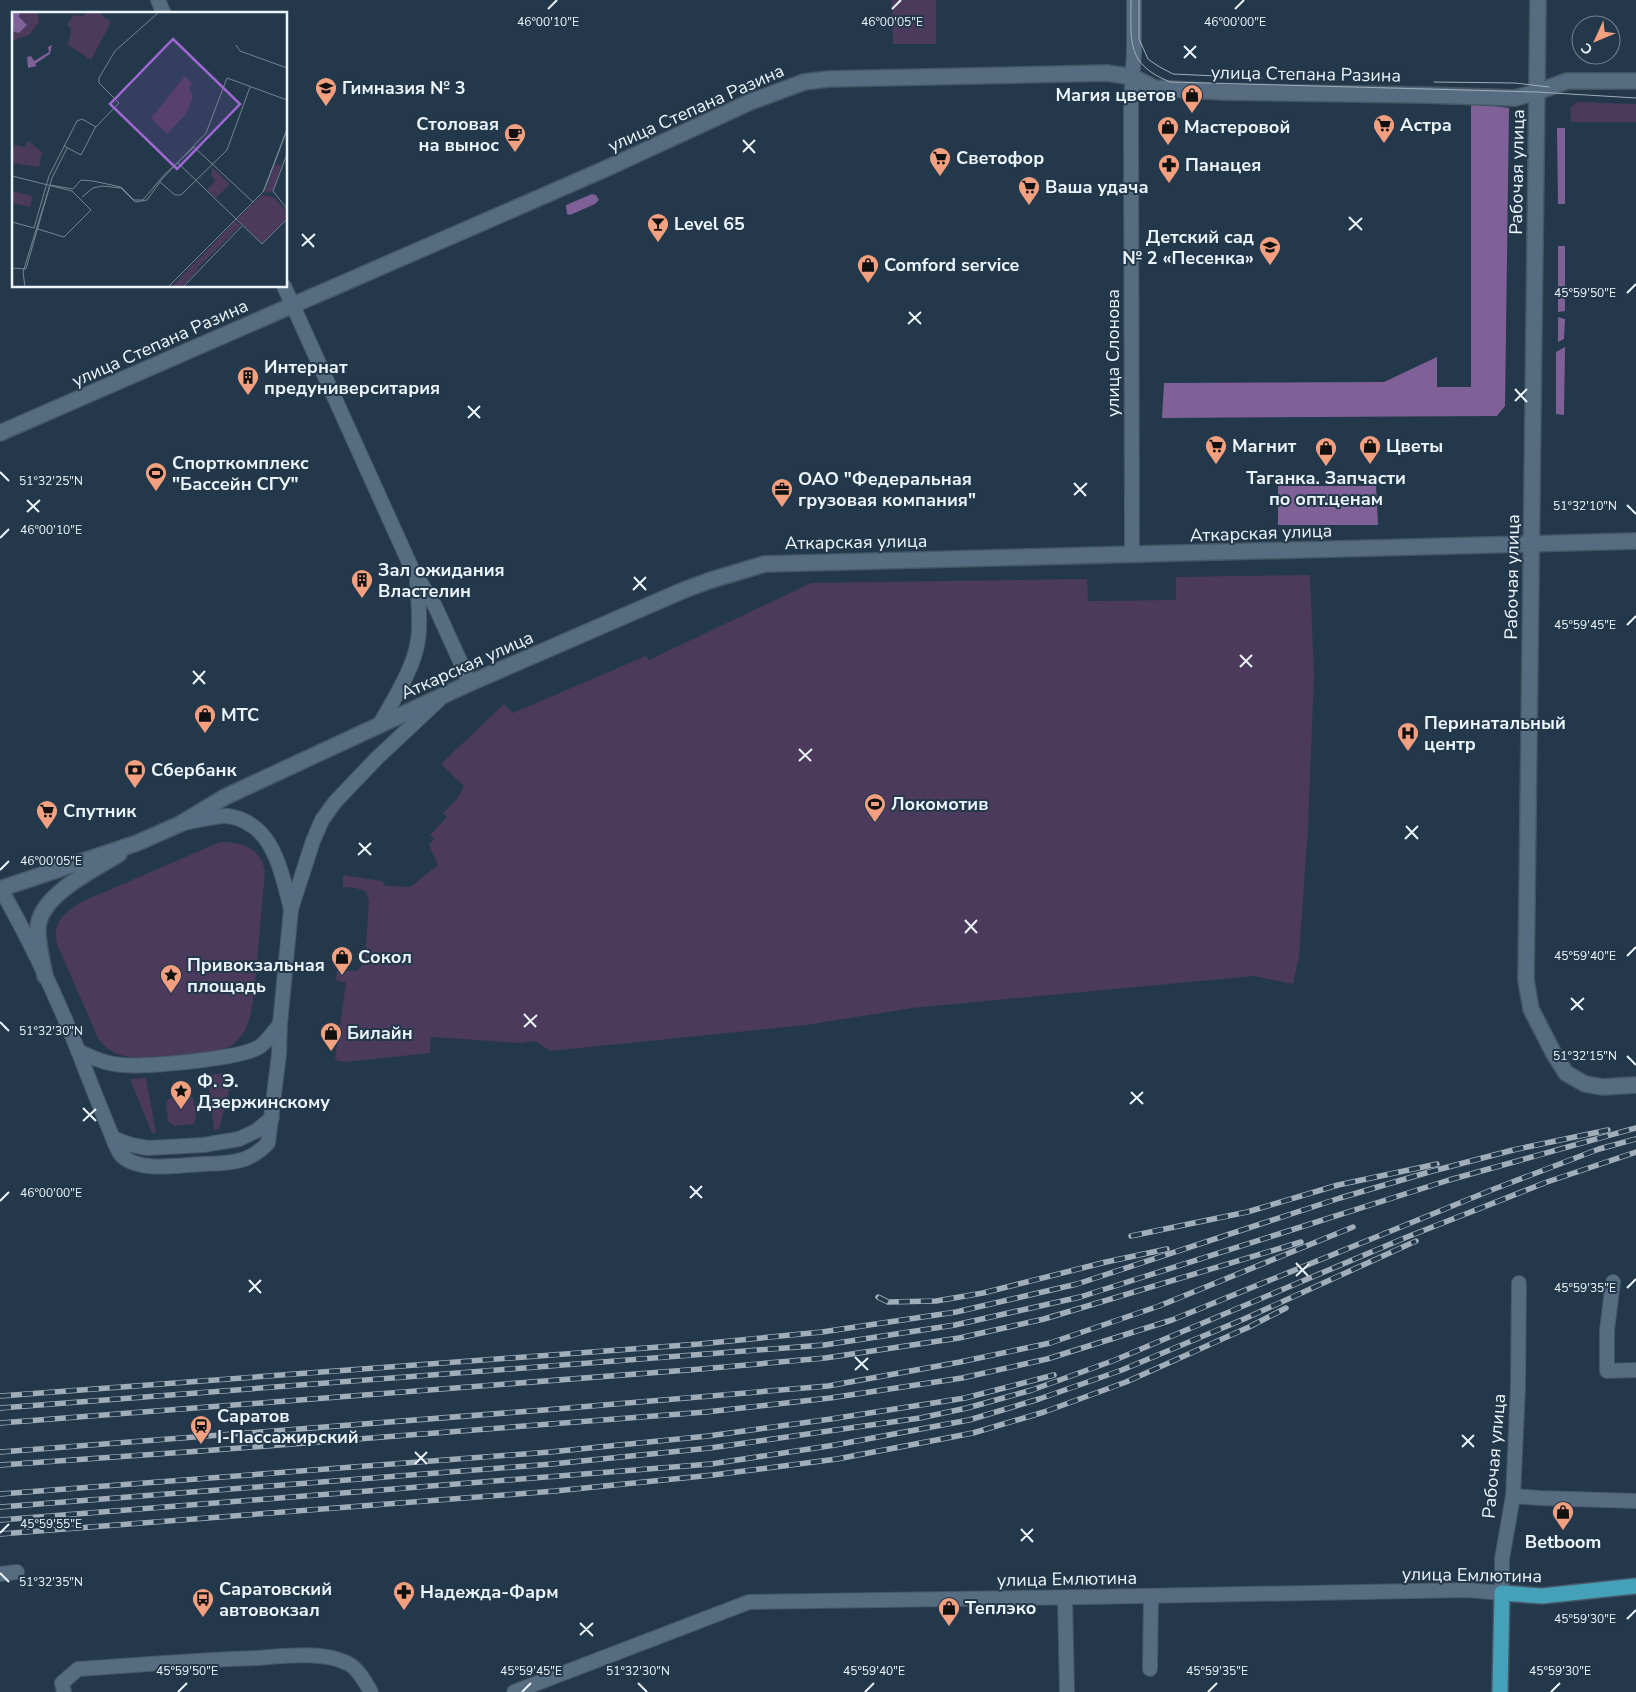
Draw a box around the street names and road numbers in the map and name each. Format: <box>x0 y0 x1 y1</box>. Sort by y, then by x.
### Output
street label: улица Степана Разина <box>604 58 788 158</box>
street label: улица Степана Разина <box>1211 60 1401 88</box>
street label: Рабочая улица <box>1504 109 1530 235</box>
street label: улица Слонова <box>1101 289 1125 417</box>
street label: улица Степана Разина <box>68 293 252 393</box>
street label: Рабочая улица <box>1499 514 1525 640</box>
street label: Аткарская улица <box>1189 519 1333 547</box>
street label: Аткарская улица <box>784 529 928 555</box>
street label: Аткарская улица <box>397 625 537 705</box>
street label: Рабочая улица <box>1477 1392 1511 1520</box>
street label: улица Емлютина <box>1402 1562 1542 1588</box>
street label: улица Емлютина <box>997 1566 1137 1592</box>

